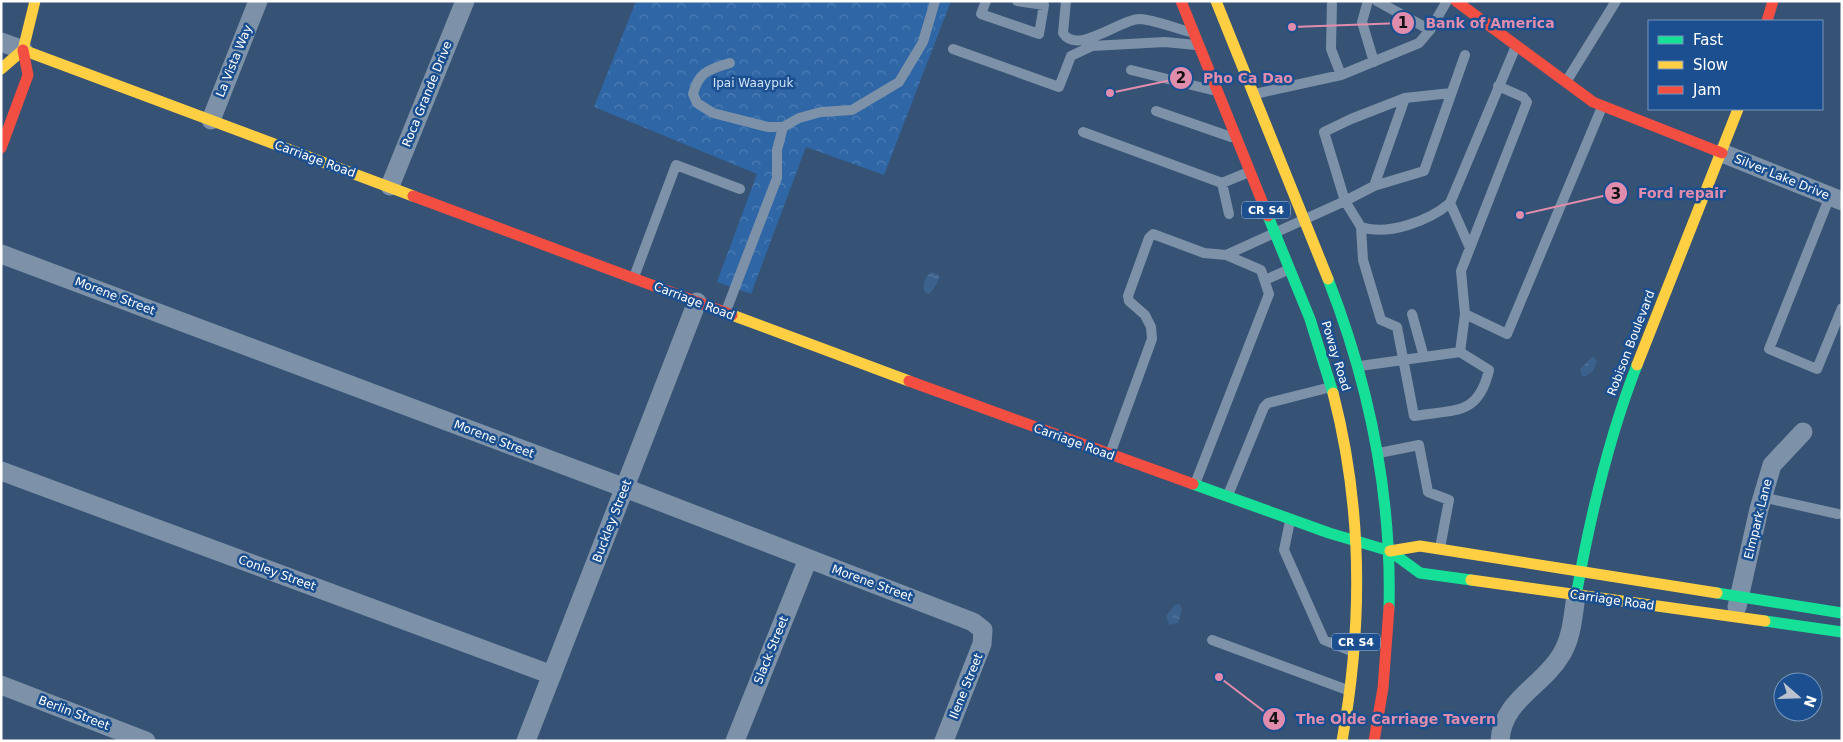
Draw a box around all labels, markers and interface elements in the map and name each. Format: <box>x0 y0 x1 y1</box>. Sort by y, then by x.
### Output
callout: Bank of America <box>1391 9 1565 38</box>
text: 1 <box>1398 14 1408 32</box>
text: Bank of America <box>1425 15 1555 31</box>
legend <box>1648 20 1823 110</box>
street label: La Vista Way <box>213 23 255 99</box>
text: Fast <box>1693 31 1723 49</box>
street label: Roca Grande Drive <box>399 39 455 149</box>
text: Slow <box>1693 56 1728 74</box>
callout: Pho Ca Dao <box>1168 63 1303 92</box>
text: 2 <box>1176 69 1186 87</box>
text: Pho Ca Dao <box>1203 70 1293 86</box>
park label: Ipai Waaypuk <box>713 76 793 90</box>
text: Jam <box>1692 81 1721 99</box>
street label: Carriage Road <box>273 138 357 180</box>
street label: Silver Lake Drive <box>1732 152 1832 202</box>
callout: Ford repair <box>1603 179 1736 208</box>
text: 3 <box>1611 185 1621 203</box>
text: Ford repair <box>1638 185 1726 201</box>
road number: CR S4 <box>1242 202 1290 218</box>
street label: Morene Street <box>73 274 157 318</box>
street label: Carriage Road <box>652 279 736 323</box>
street label: Robison Boulevard <box>1604 288 1658 398</box>
street label: Poway Road <box>1319 319 1353 393</box>
street label: Morene Street <box>452 417 536 461</box>
street label: Carriage Road <box>1032 421 1116 463</box>
street label: Buckley Street <box>590 477 634 564</box>
street label: Elmpark Lane <box>1741 477 1775 561</box>
street label: Conley Street <box>236 552 318 594</box>
street label: Morene Street <box>830 562 915 604</box>
street label: Carriage Road <box>1569 587 1655 613</box>
street label: Slack Street <box>751 614 791 686</box>
road number: CR S4 <box>1332 634 1380 650</box>
street label: Ilene Street <box>946 651 986 721</box>
north arrow <box>1773 672 1823 722</box>
street label: Berlin Street <box>36 693 112 733</box>
text: N <box>1801 693 1820 710</box>
callout: The Olde Carriage Tavern <box>1261 704 1506 733</box>
text: 4 <box>1269 710 1279 728</box>
text: The Olde Carriage Tavern <box>1296 711 1496 727</box>

